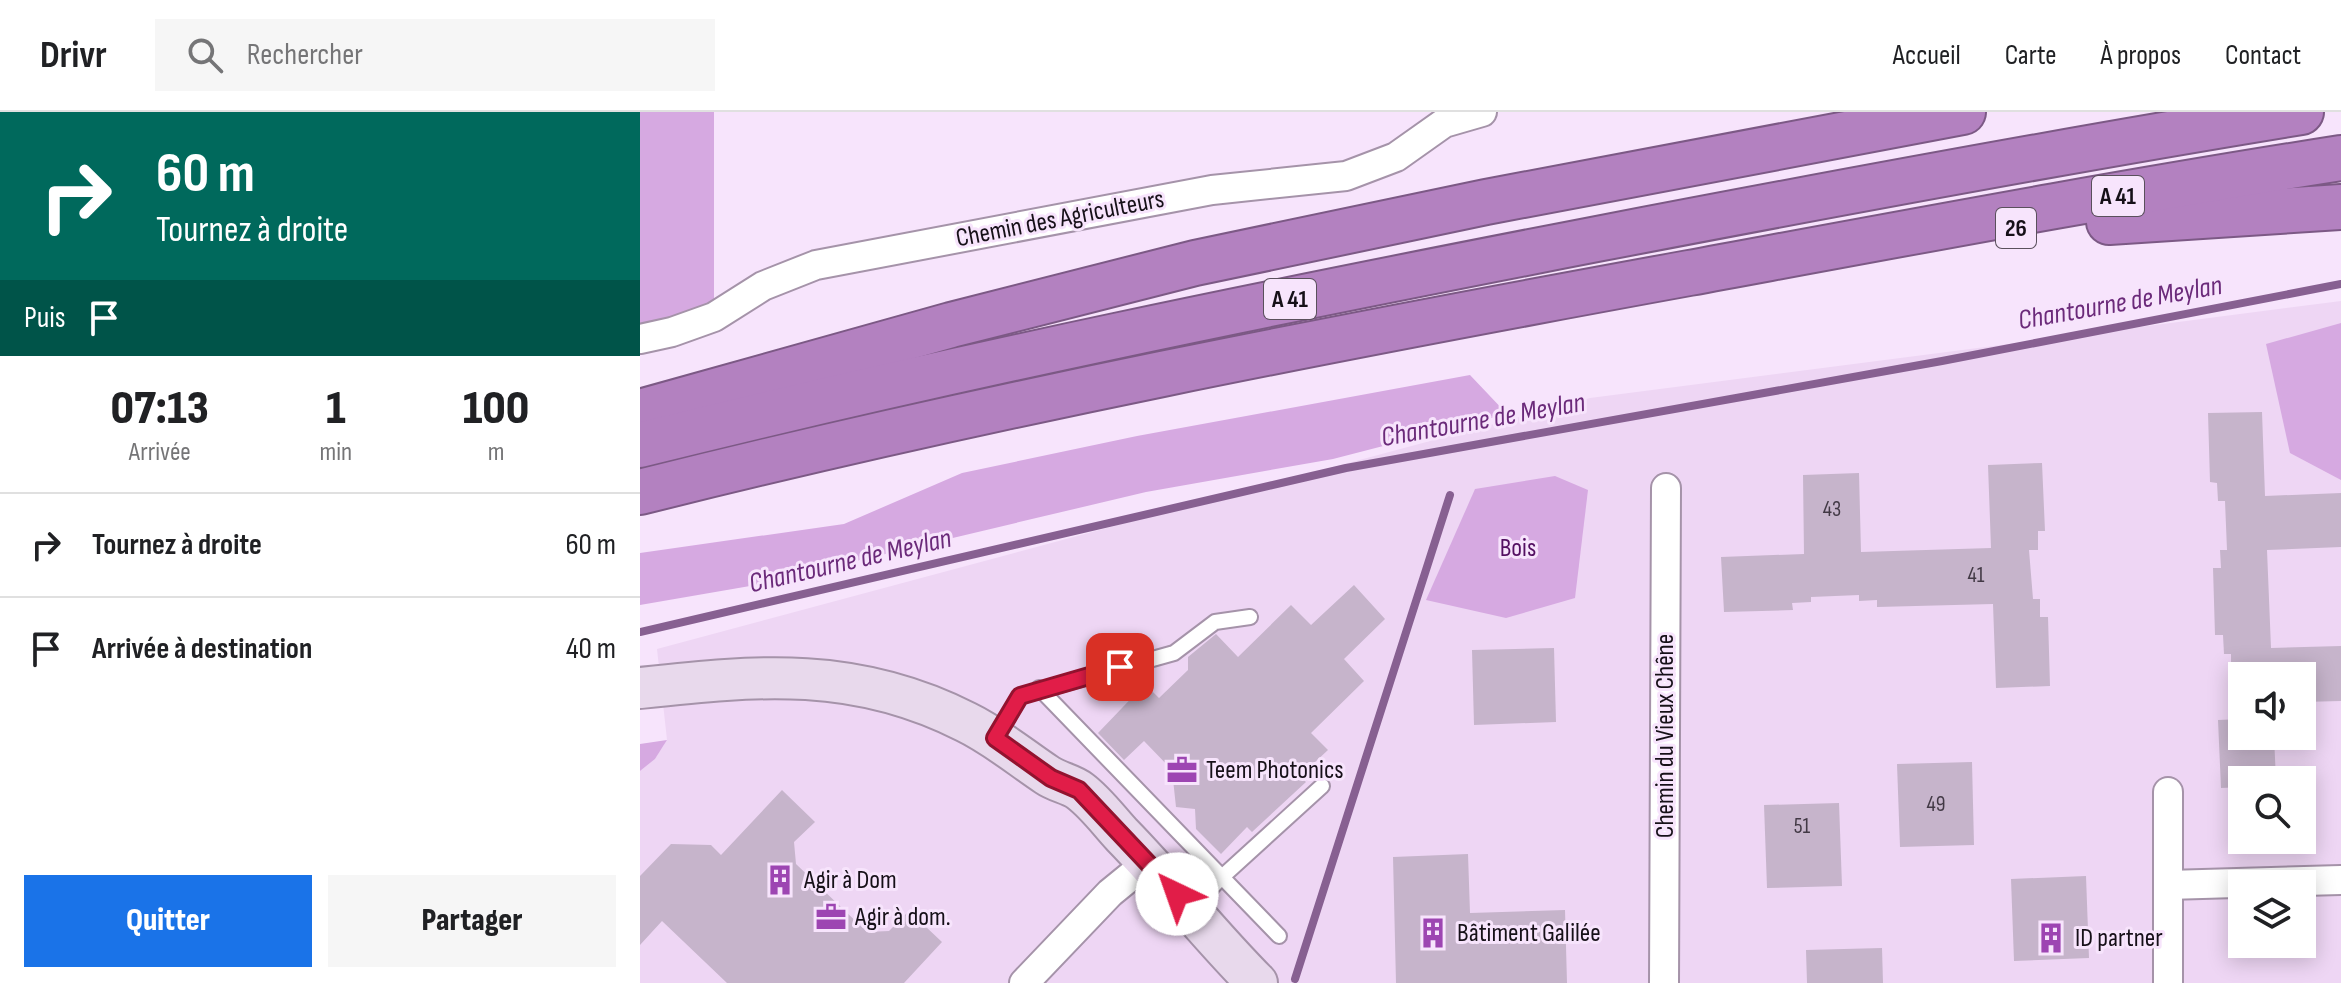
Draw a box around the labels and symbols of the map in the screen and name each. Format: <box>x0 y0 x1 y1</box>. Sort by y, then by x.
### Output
road number: A 41 <box>2092 176 2144 216</box>
street label: Chemin des Agriculteurs <box>953 184 1167 254</box>
road number: 26 <box>1996 208 2036 248</box>
water label: Chantourne de Meylan <box>2015 269 2225 337</box>
road number: A 41 <box>1264 279 1316 319</box>
water label: Chantourne de Meylan <box>1378 386 1588 454</box>
house number: 43 <box>1823 496 1841 523</box>
water label: Chantourne de Meylan <box>746 522 955 600</box>
park label: Bois <box>1500 533 1536 564</box>
house number: 41 <box>1968 562 1985 589</box>
pin <box>1086 633 1154 701</box>
street label: Chemin du Vieux Chêne <box>1650 634 1681 838</box>
office icon: Teem Photonics <box>1165 753 1199 787</box>
place label: Teem Photonics <box>1206 755 1344 786</box>
house number: 49 <box>1927 791 1946 818</box>
house number: 51 <box>1794 813 1811 840</box>
position arrow <box>1135 852 1219 936</box>
building icon: Agir à Dom <box>763 863 797 897</box>
place label: Agir à Dom <box>803 865 897 896</box>
office icon: Agir à dom. <box>814 900 848 934</box>
place label: Agir à dom. <box>854 902 951 933</box>
building icon: Bâtiment Galilée <box>1416 916 1450 950</box>
place label: Bâtiment Galilée <box>1457 918 1601 949</box>
building icon: ID partner <box>2034 921 2068 955</box>
place label: ID partner <box>2075 923 2163 954</box>

